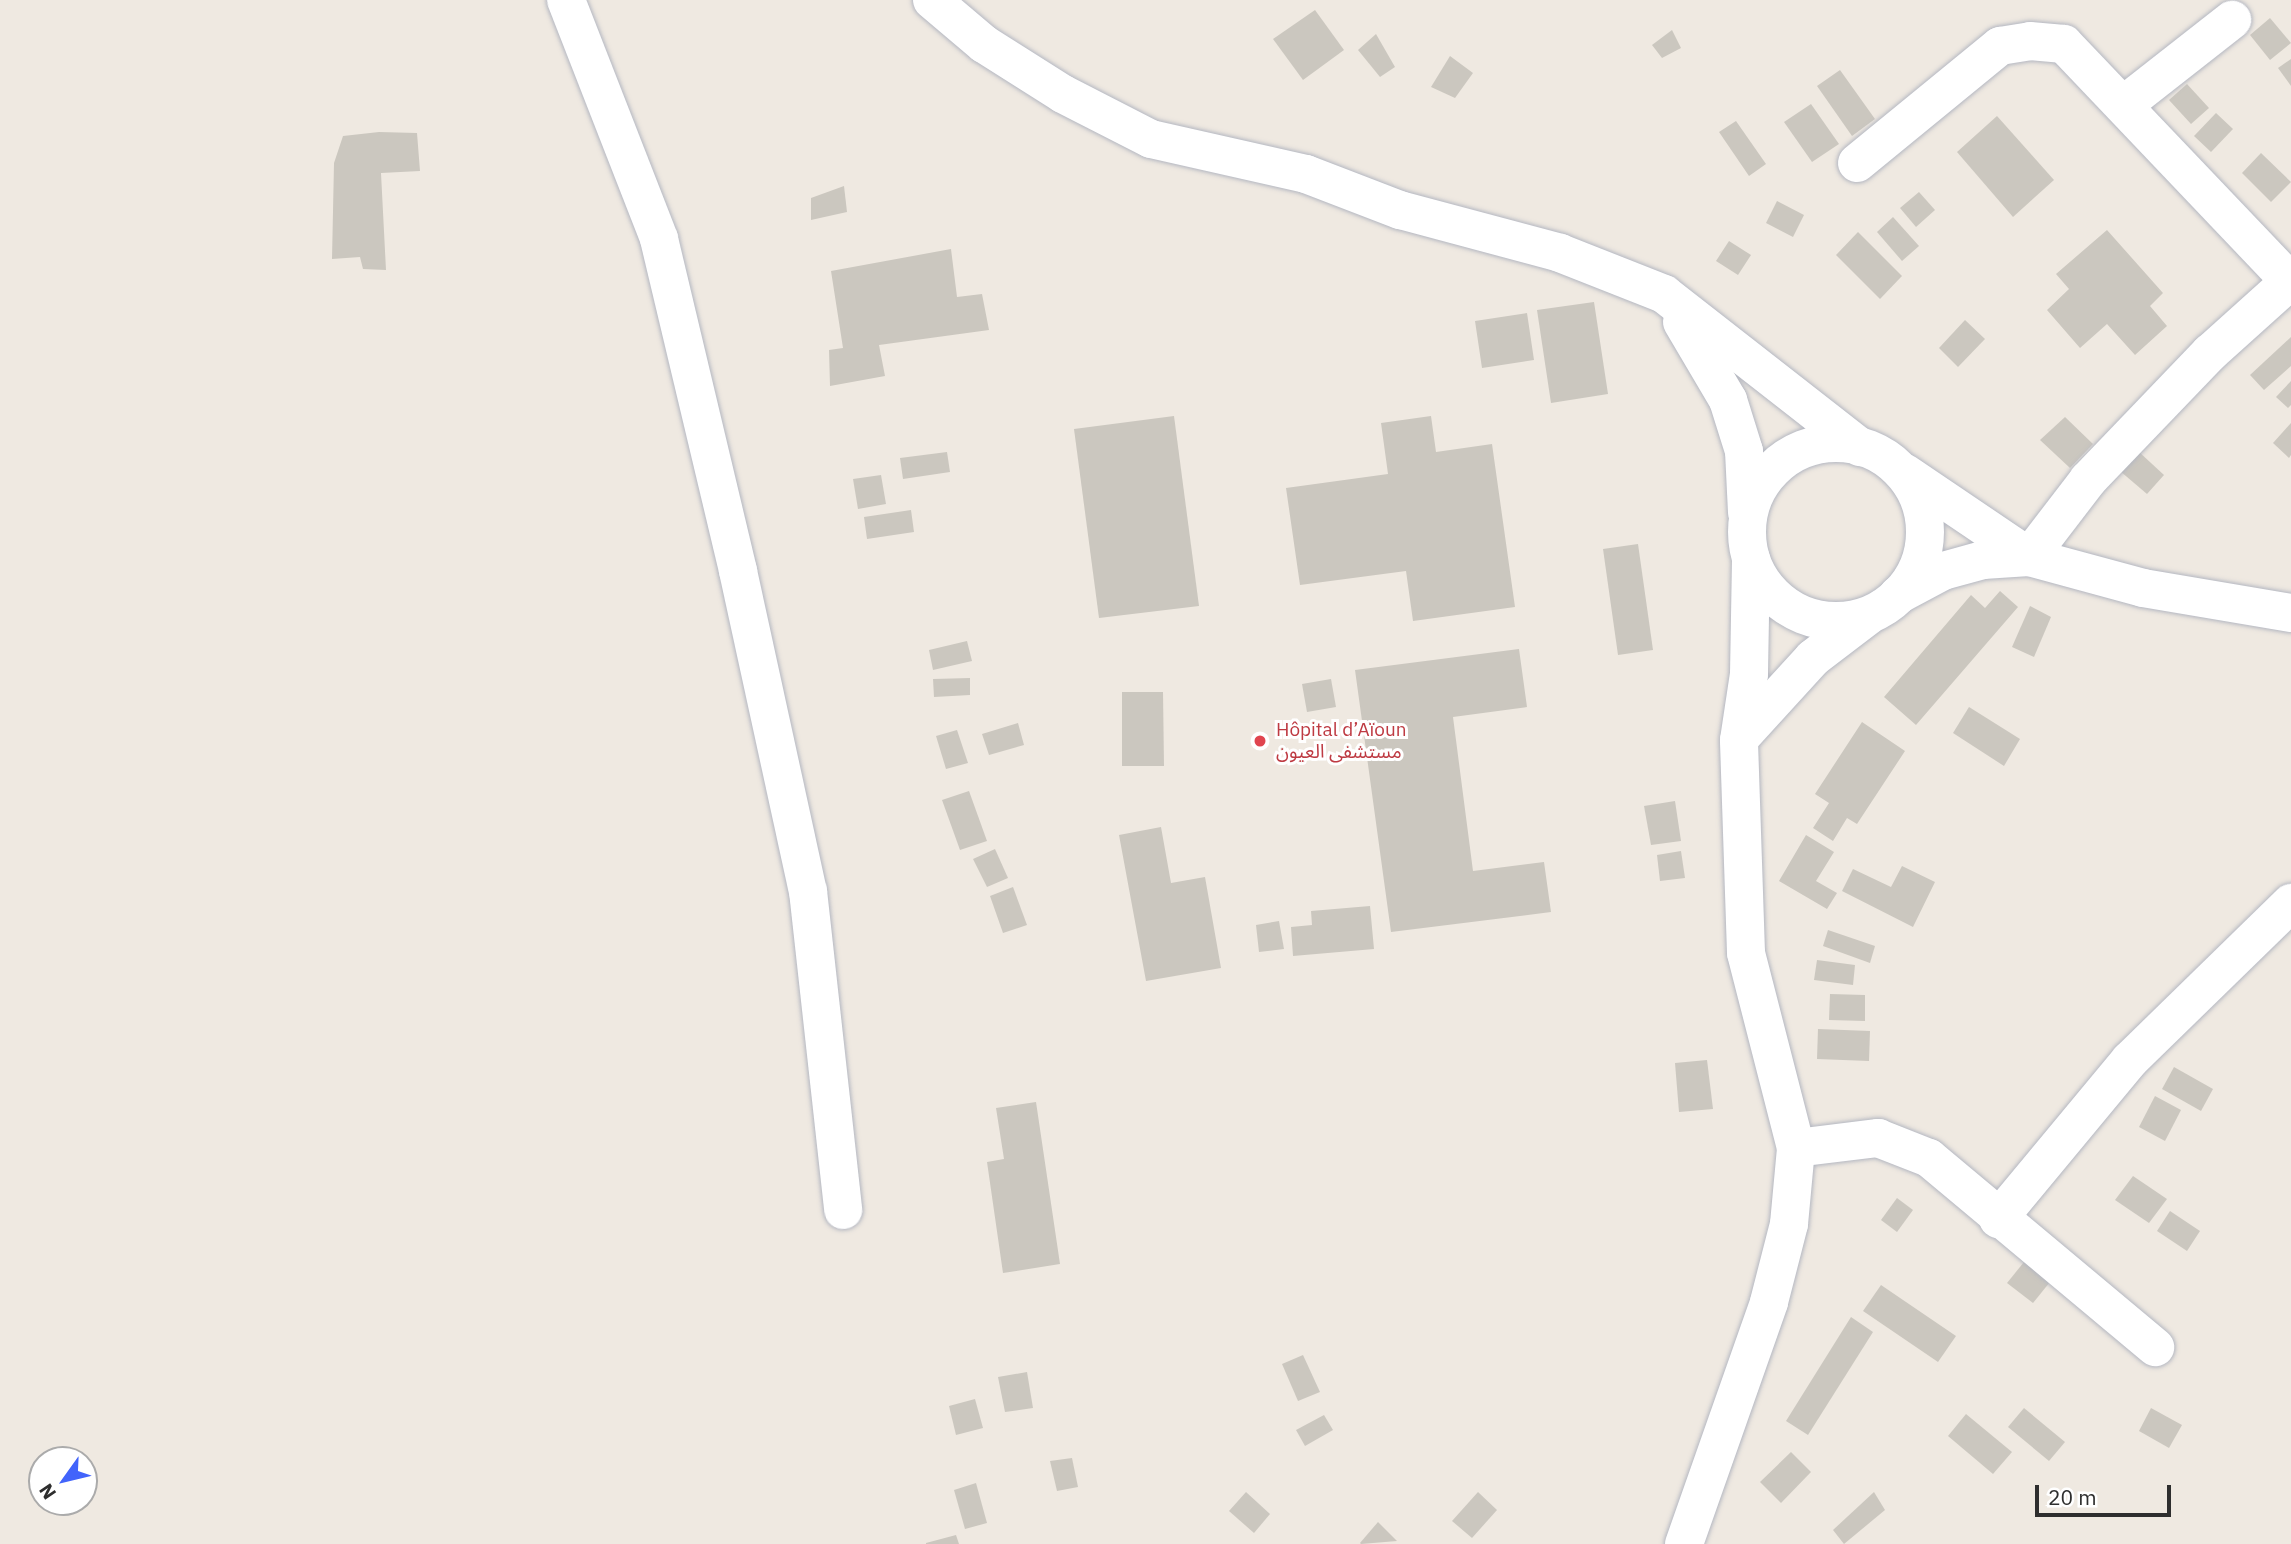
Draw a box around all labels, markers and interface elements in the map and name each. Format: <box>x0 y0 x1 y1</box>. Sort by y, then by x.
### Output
place label: Hôpital d’Aïoun مستشفى العيون <box>1276 719 1407 763</box>
marker: Hôpital d’Aïoun مستشفى العيون <box>1250 731 1270 751</box>
north arrow <box>28 1446 98 1516</box>
scale bar <box>2039 1470 2176 1514</box>
text: N <box>33 1479 61 1504</box>
text: 20 m <box>2048 1483 2097 1511</box>

